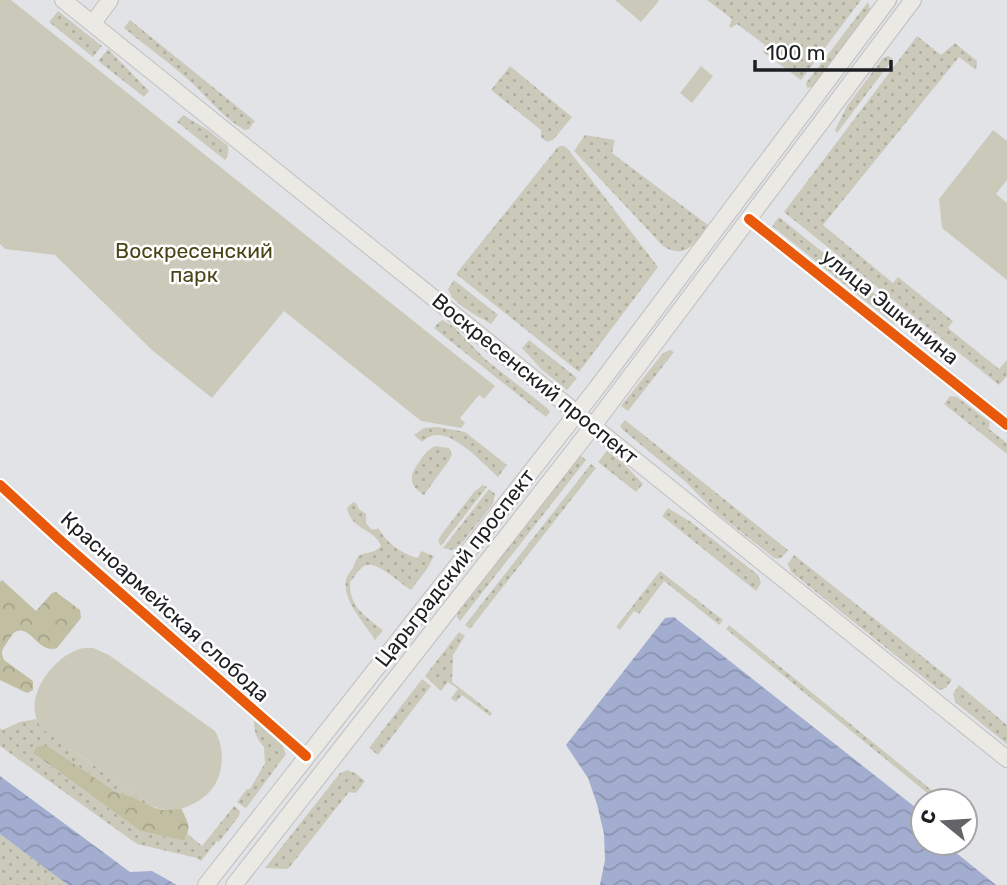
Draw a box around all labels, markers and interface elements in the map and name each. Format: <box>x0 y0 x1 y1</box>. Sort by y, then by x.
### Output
scale bar <box>755 28 892 72</box>
text: 100 m <box>766 40 825 65</box>
park label: Воскресенский парк <box>115 238 273 287</box>
street label: улица Эшкинина <box>817 244 964 370</box>
street label: Воскресенский проспект <box>427 288 644 470</box>
street label: Царьградский проспект <box>370 464 540 672</box>
street label: Красноармейская слобода <box>56 506 275 707</box>
north arrow <box>909 787 979 857</box>
text: С <box>915 807 941 827</box>

